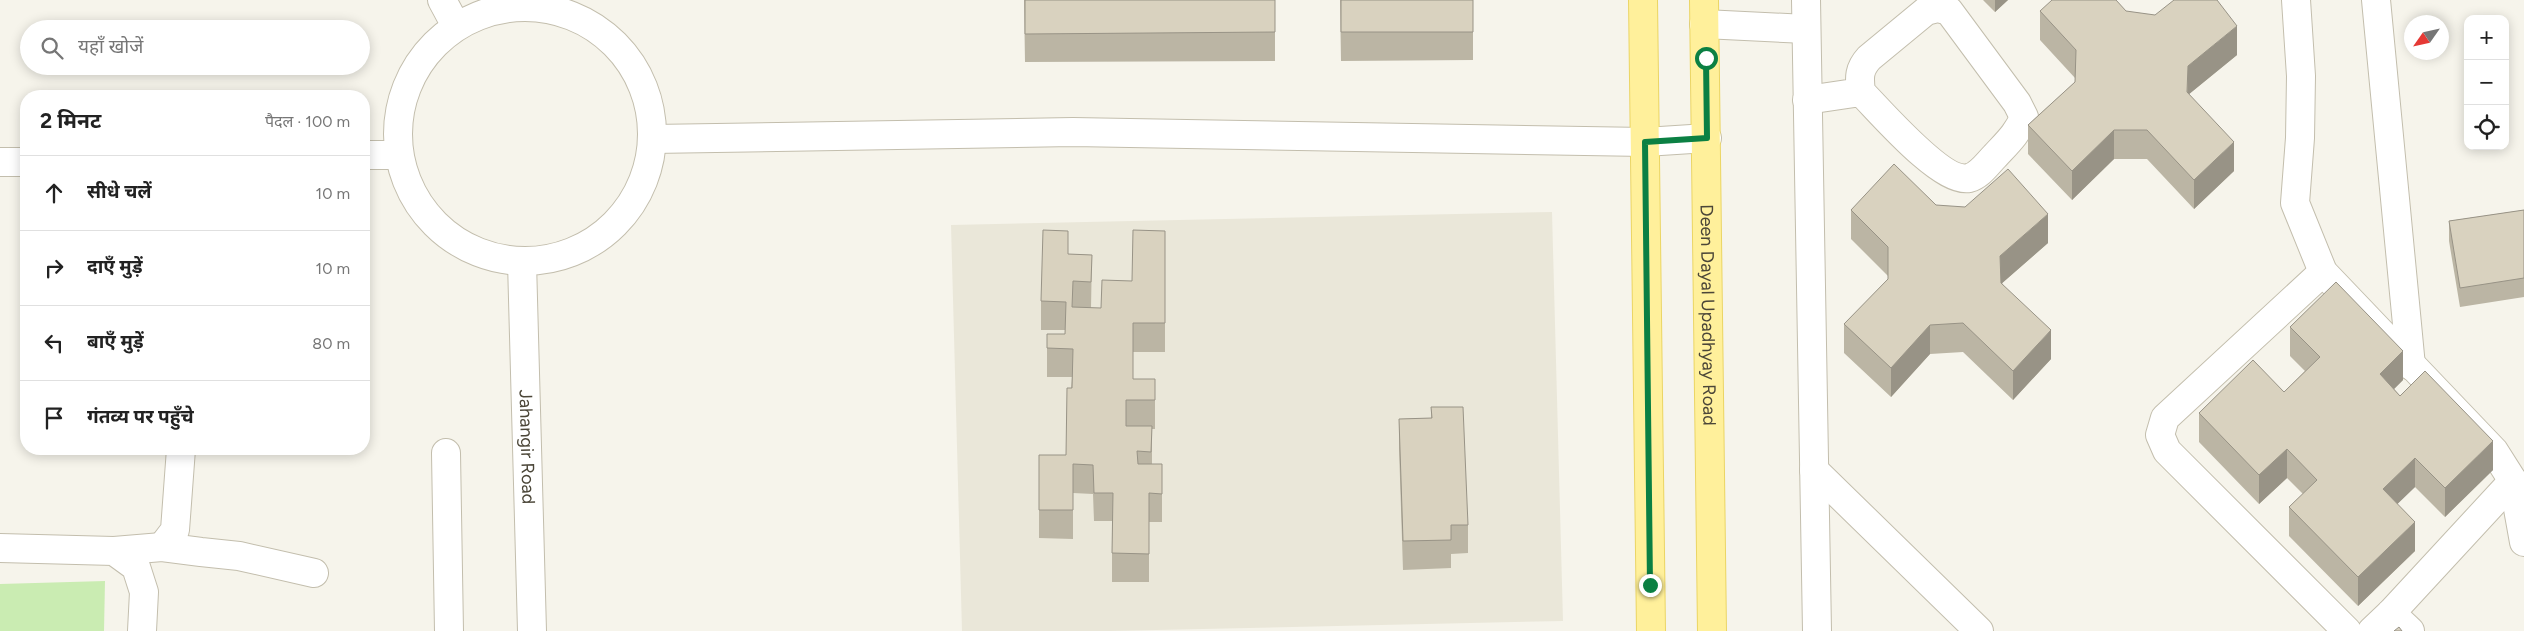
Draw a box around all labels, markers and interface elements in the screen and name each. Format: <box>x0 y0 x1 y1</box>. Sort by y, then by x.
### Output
north arrow <box>2404 15 2449 60</box>
map controls <box>2464 15 2509 150</box>
button: + <box>2464 15 2509 60</box>
search box <box>20 20 370 75</box>
icon: search <box>38 34 66 62</box>
text: यहाँ खोजें <box>78 35 143 58</box>
route start <box>1695 47 1718 70</box>
button: − <box>2464 60 2509 105</box>
button: locate <box>2464 105 2509 150</box>
text: 2 मिनट <box>40 108 101 133</box>
text: पैदल · 100 m <box>265 112 350 131</box>
icon: ahead <box>40 179 68 207</box>
text: सीधे चलें <box>87 180 151 203</box>
text: 10 m <box>316 184 350 203</box>
street label: Deen Dayal Upadhyay Road <box>1696 204 1720 426</box>
icon: right <box>40 254 68 282</box>
text: दाएँ मुड़ें <box>87 255 143 278</box>
text: 10 m <box>316 259 350 278</box>
icon: left <box>40 329 68 357</box>
text: बाएँ मुड़ें <box>87 330 144 353</box>
text: 80 m <box>312 334 350 353</box>
street label: Jahangir Road <box>514 389 540 504</box>
icon: arrive <box>40 404 68 432</box>
text: गंतव्य पर पहुँचे <box>87 405 194 428</box>
route end <box>1639 574 1662 597</box>

